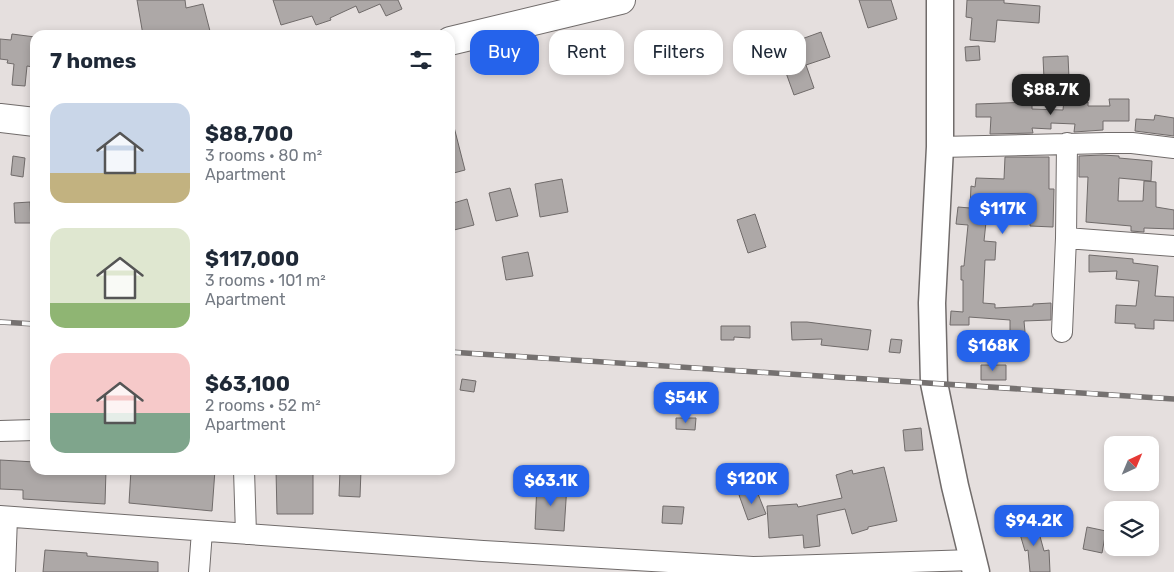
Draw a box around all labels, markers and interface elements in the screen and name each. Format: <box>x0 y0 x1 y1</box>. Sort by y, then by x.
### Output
chip: Buy <box>470 30 539 75</box>
chip: Rent <box>549 30 624 75</box>
chip: Filters <box>634 30 723 75</box>
chip: New <box>733 30 806 75</box>
icon: filters <box>407 46 435 74</box>
text: 7 homes <box>50 48 136 73</box>
pin: $88.7K <box>1010 74 1092 116</box>
text: $88.7K <box>1023 80 1079 99</box>
text: $88,700 <box>205 121 293 146</box>
icon: home <box>90 123 150 183</box>
text: 3 rooms · 80 m² <box>205 146 322 165</box>
text: Apartment <box>205 165 285 184</box>
pin: $117K <box>968 192 1038 235</box>
text: $117K <box>980 199 1026 218</box>
text: $117,000 <box>205 246 299 271</box>
icon: home <box>90 248 150 308</box>
text: 3 rooms · 101 m² <box>205 271 326 290</box>
text: Apartment <box>205 290 285 309</box>
pin: $168K <box>958 330 1028 372</box>
text: $168K <box>968 336 1018 355</box>
text: $63,100 <box>205 371 290 396</box>
icon: home <box>90 373 150 433</box>
pin: $54K <box>656 382 716 424</box>
text: $54K <box>665 388 707 407</box>
text: 2 rooms · 52 m² <box>205 396 321 415</box>
text: Apartment <box>205 415 285 434</box>
north arrow <box>1104 436 1159 491</box>
map controls <box>1104 436 1159 556</box>
pin: $120K <box>717 462 787 505</box>
pin: $63.1K <box>510 464 592 507</box>
text: $120K <box>727 469 777 488</box>
text: $63.1K <box>524 471 578 490</box>
button: layers <box>1104 501 1159 556</box>
pin: $94.2K <box>993 504 1075 547</box>
text: $94.2K <box>1005 511 1063 530</box>

